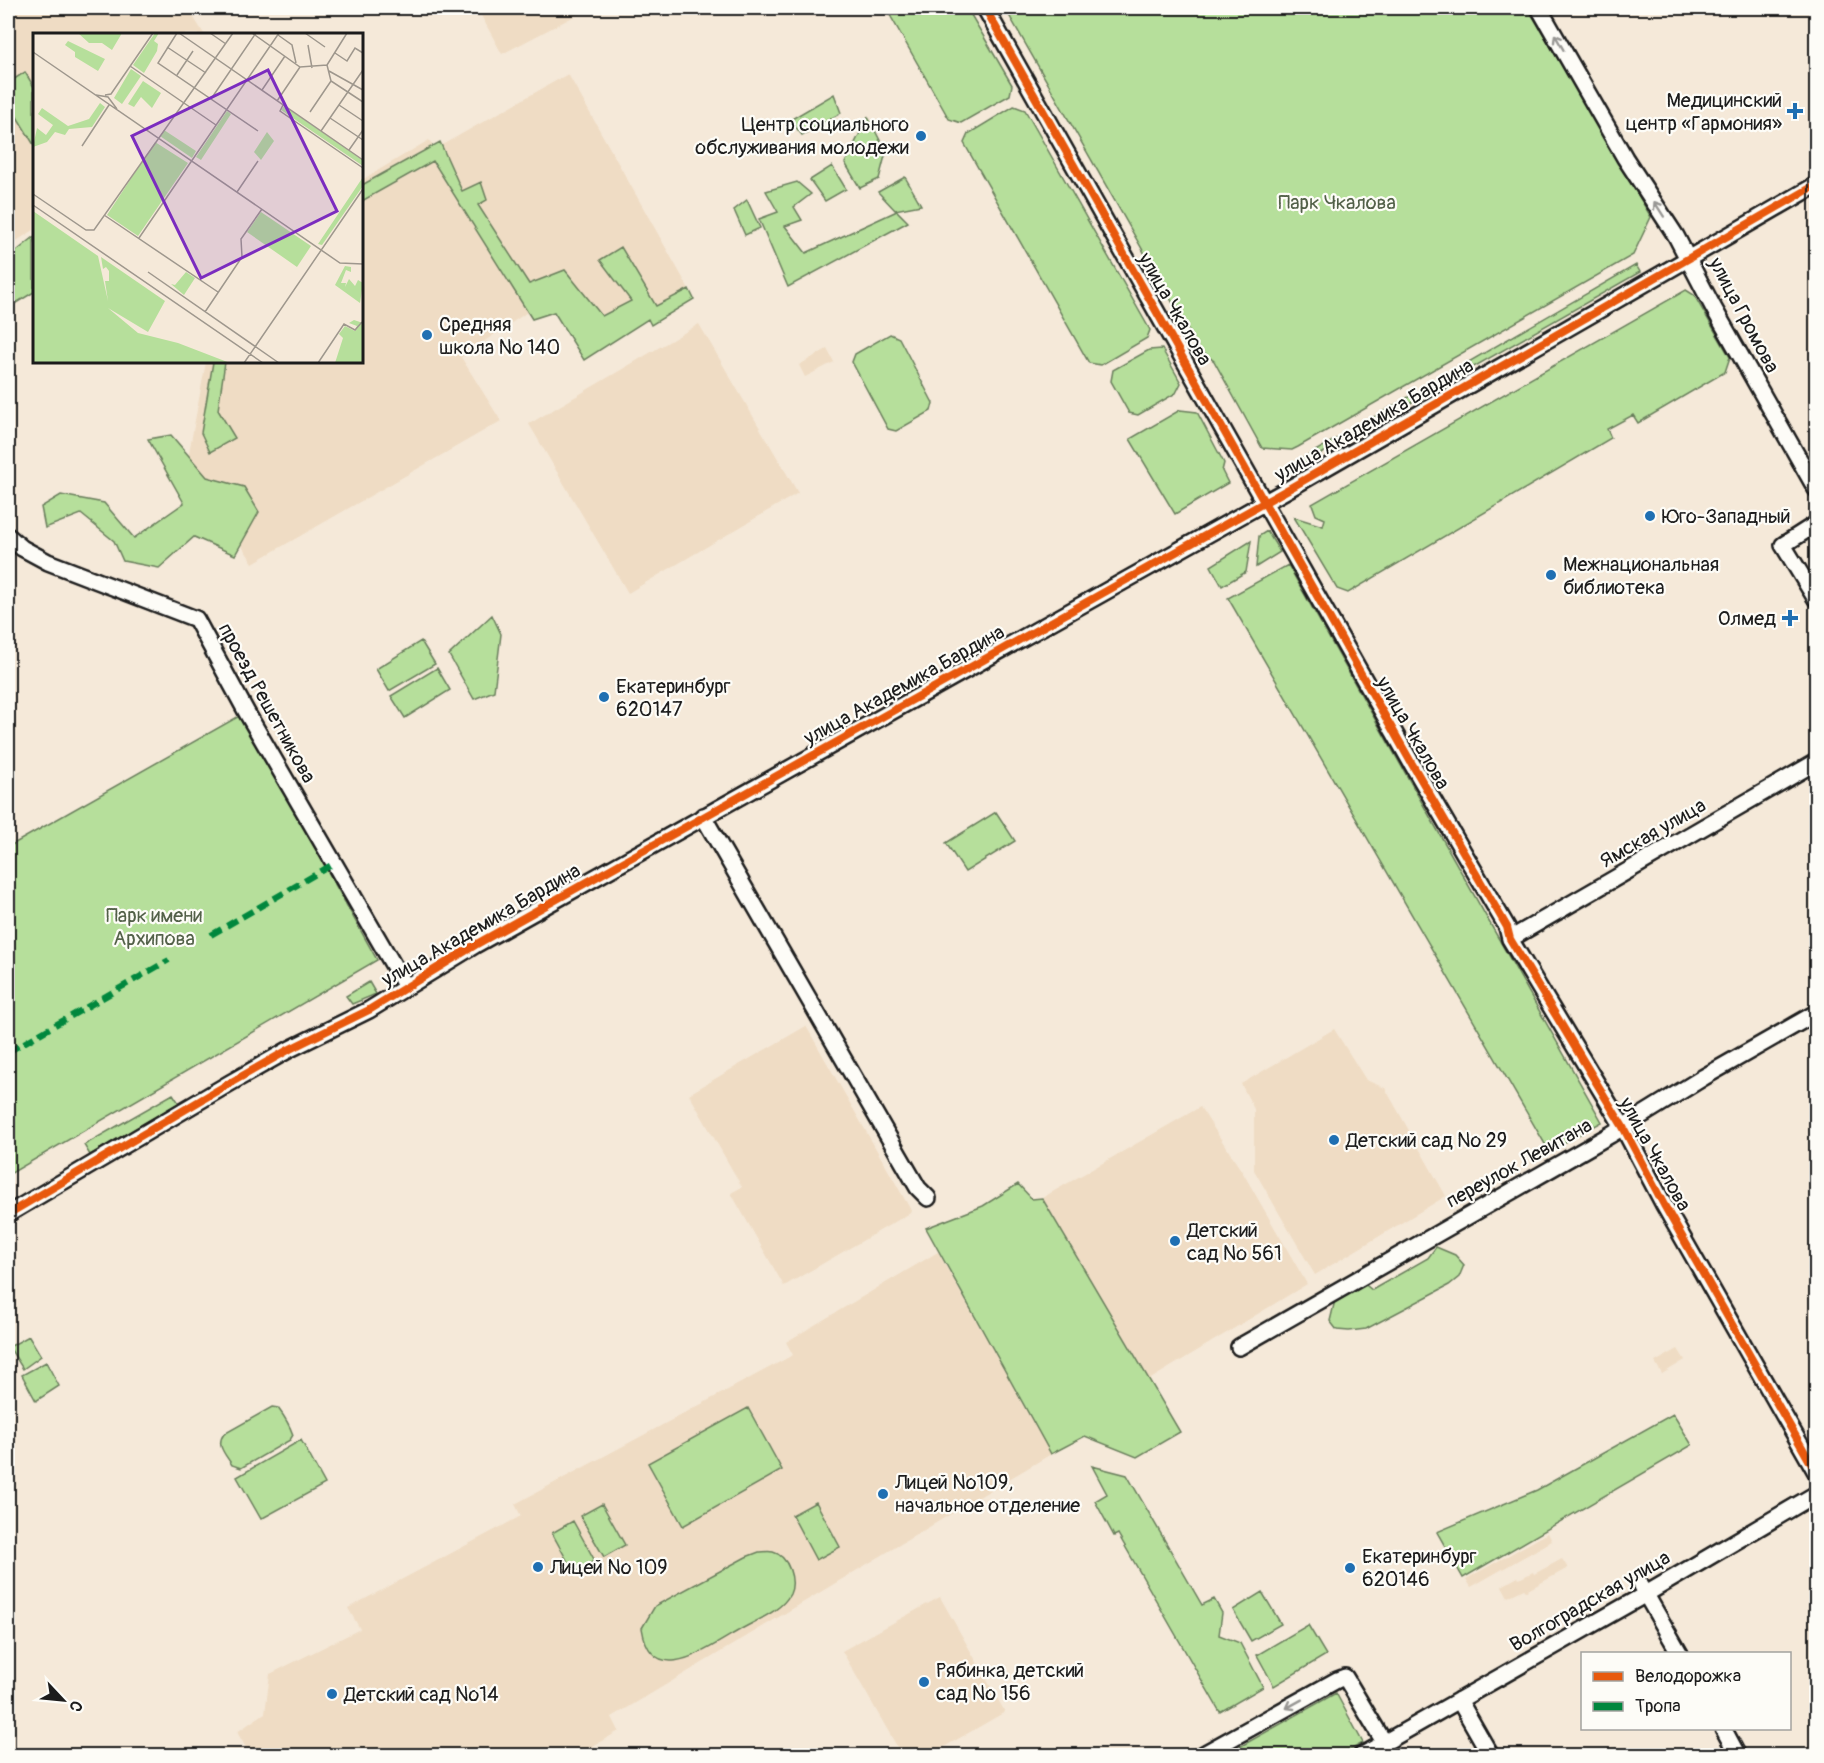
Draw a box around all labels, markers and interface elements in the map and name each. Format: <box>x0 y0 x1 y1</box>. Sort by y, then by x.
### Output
inset map <box>33 33 363 363</box>
one-way arrow <box>1552 33 1564 50</box>
place label: Медицинский центр «Гармония» <box>1625 88 1782 136</box>
marker: Медицинский центр «Гармония» <box>1786 102 1804 120</box>
place label: Центр социального обслуживания молодежи <box>695 112 909 160</box>
marker: Центр социального обслуживания молодежи <box>914 129 928 143</box>
park label: Парк Чкалова <box>1278 190 1396 215</box>
one-way arrow <box>1652 201 1664 218</box>
street label: улица Чкалова <box>1132 247 1217 370</box>
street label: улица Громова <box>1703 252 1785 377</box>
place label: Средняя школа № 140 <box>439 312 560 360</box>
marker: Средняя школа № 140 <box>420 328 434 342</box>
street label: улица Академика Бардина <box>1269 353 1478 488</box>
place label: Юго-Западный <box>1662 504 1791 529</box>
marker: Юго-Западный <box>1643 509 1657 523</box>
place label: Межнациональная библиотека <box>1563 552 1719 600</box>
marker: Межнациональная библиотека <box>1544 568 1558 582</box>
place label: Олмед <box>1718 606 1776 631</box>
marker: Олмед <box>1781 609 1799 627</box>
street label: проезд Решетникова <box>213 619 321 787</box>
street label: улица Академика Бардина <box>798 619 1009 751</box>
street label: улица Чкалова <box>1370 671 1455 794</box>
place label: Екатеринбург 620147 <box>616 674 731 722</box>
marker: Екатеринбург 620147 <box>597 690 611 704</box>
street label: Ямская улица <box>1596 793 1710 873</box>
street label: улица Академика Бардина <box>376 858 585 993</box>
park label: Парк имени Архипова <box>106 903 202 951</box>
street label: улица Чкалова <box>1613 1092 1697 1215</box>
street label: переулок Левитана <box>1442 1113 1596 1213</box>
place label: Детский сад № 29 <box>1345 1128 1507 1153</box>
marker: Детский сад № 29 <box>1327 1133 1341 1147</box>
place label: Детский сад № 561 <box>1186 1218 1282 1266</box>
marker: Детский сад № 561 <box>1168 1234 1182 1248</box>
place label: Лицей №109, начальное отделение <box>894 1470 1080 1518</box>
marker: Лицей №109, начальное отделение <box>876 1487 890 1501</box>
place label: Екатеринбург 620146 <box>1362 1544 1477 1592</box>
street label: Волгоградская улица <box>1505 1545 1675 1657</box>
place label: Лицей № 109 <box>549 1555 668 1580</box>
marker: Лицей № 109 <box>531 1560 545 1574</box>
marker: Екатеринбург 620146 <box>1343 1561 1357 1575</box>
legend <box>1581 1652 1791 1730</box>
place label: Рябинка, детский сад № 156 <box>936 1658 1084 1706</box>
text: Велодорожка <box>1635 1665 1741 1688</box>
north arrow <box>33 1670 93 1730</box>
marker: Рябинка, детский сад № 156 <box>917 1675 931 1689</box>
place label: Детский сад №14 <box>343 1682 499 1707</box>
marker: Детский сад №14 <box>325 1687 339 1701</box>
text: Тропа <box>1635 1695 1681 1718</box>
text: С <box>64 1697 87 1715</box>
one-way arrow <box>1285 1699 1303 1710</box>

